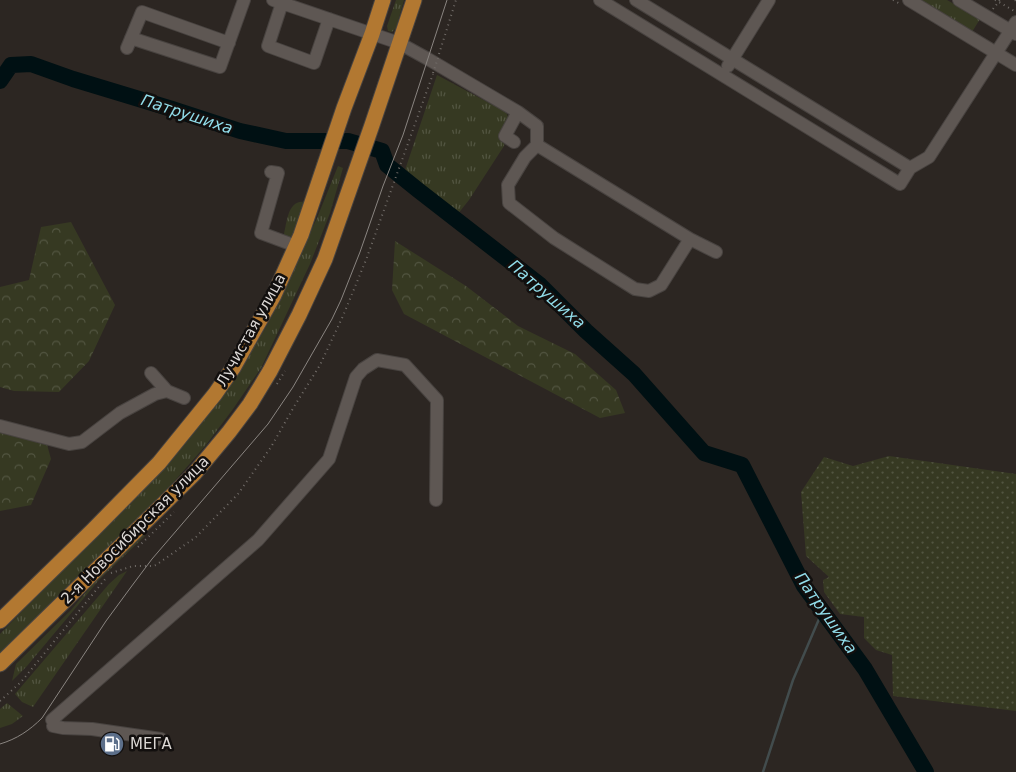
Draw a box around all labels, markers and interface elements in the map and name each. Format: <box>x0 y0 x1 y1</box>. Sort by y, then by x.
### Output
water label: Патрушиха <box>139 90 235 138</box>
water label: Патрушиха <box>505 256 589 332</box>
street label: Лучистая улица <box>212 270 290 390</box>
street label: 2-я Новосибирская улица <box>57 452 213 608</box>
water label: Патрушиха <box>791 569 861 657</box>
fuel station icon: МЕГА <box>99 731 125 757</box>
place label: МЕГА <box>130 735 173 753</box>

